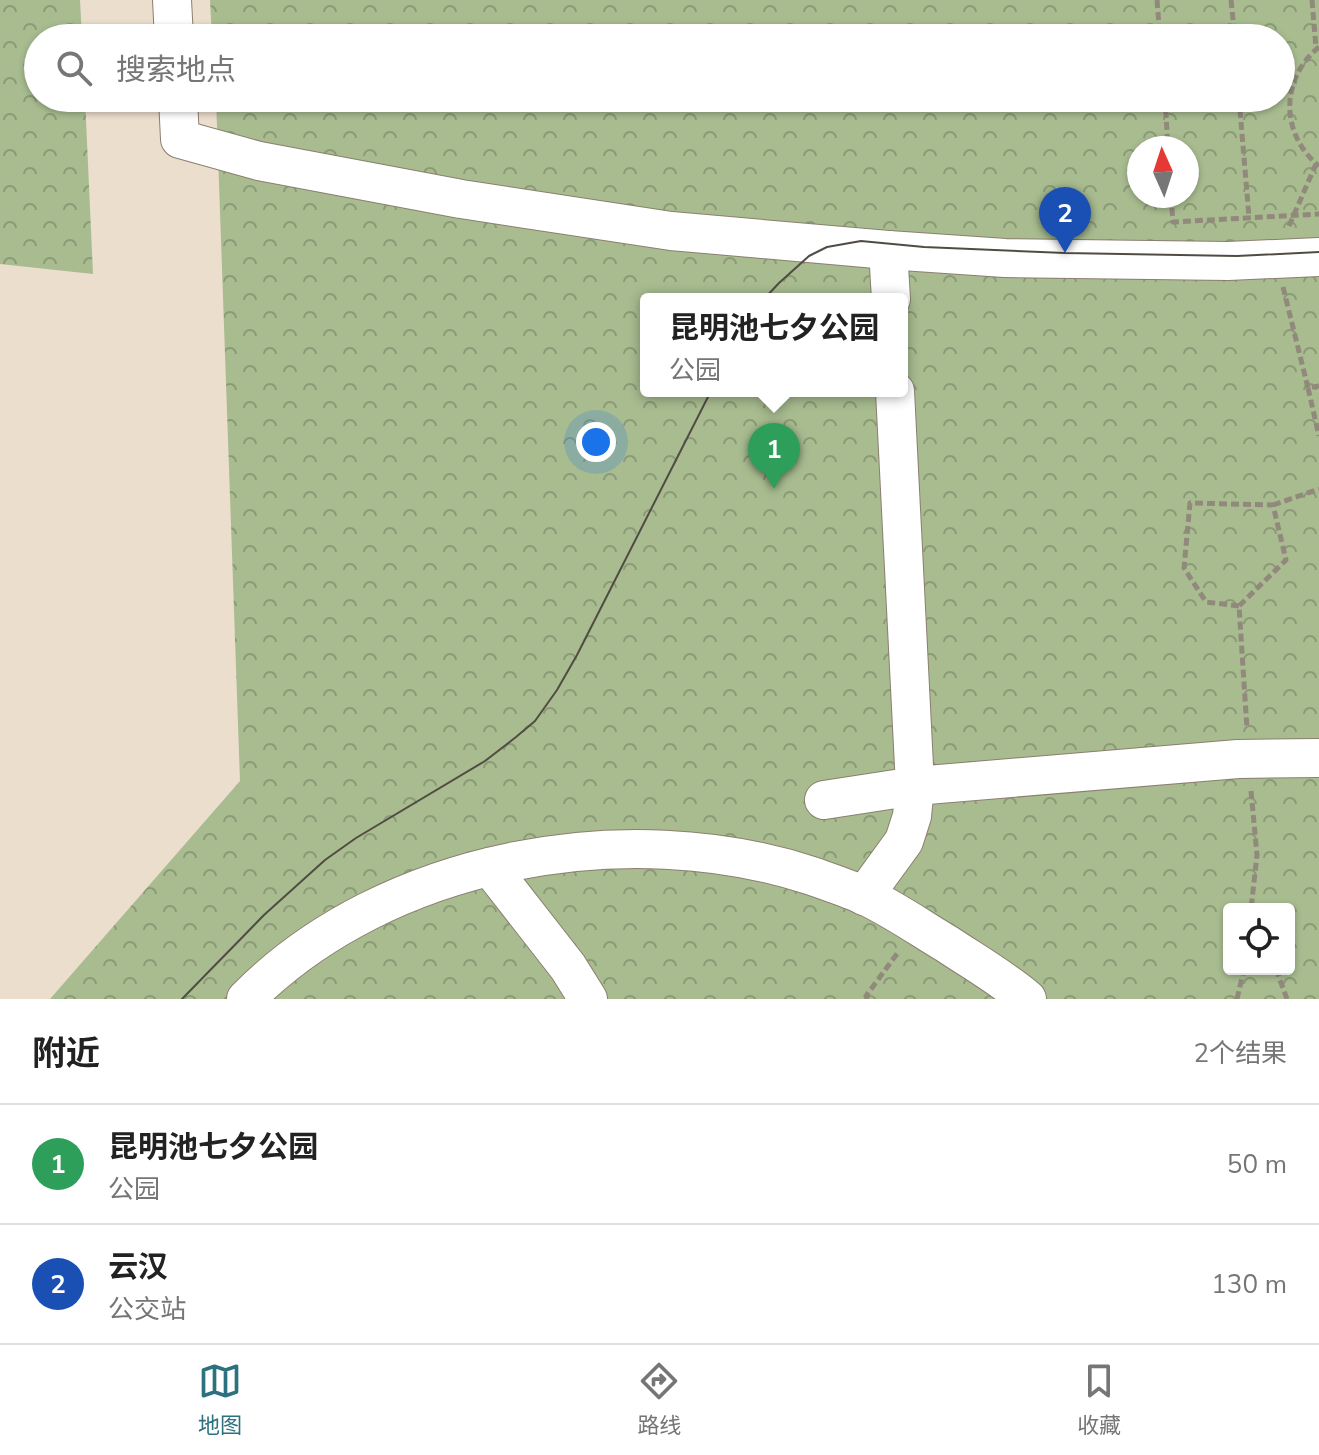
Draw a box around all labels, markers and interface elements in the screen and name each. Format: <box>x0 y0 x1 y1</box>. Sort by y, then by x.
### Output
search box <box>24 24 1295 112</box>
icon: search <box>52 46 96 90</box>
text: 搜索地点 <box>116 50 236 91</box>
north arrow <box>1127 136 1199 208</box>
pin: 2 <box>1039 187 1091 253</box>
popup <box>640 293 908 397</box>
text: 昆明池七夕公园 <box>669 308 879 349</box>
text: 公园 <box>669 353 721 388</box>
your location <box>576 422 616 462</box>
pin: 1 <box>748 423 800 489</box>
map controls <box>1223 903 1295 975</box>
button: locate <box>1223 903 1295 975</box>
text: 附近 <box>32 1031 100 1077</box>
text: 2个结果 <box>1193 1036 1287 1071</box>
text: 昆明池七夕公园 <box>108 1127 318 1168</box>
text: 1 <box>50 1147 66 1182</box>
text: 50 m <box>1227 1147 1287 1182</box>
text: 公园 <box>108 1172 160 1207</box>
text: 云汉 <box>108 1247 168 1288</box>
text: 2 <box>50 1267 66 1302</box>
text: 130 m <box>1211 1267 1287 1302</box>
text: 公交站 <box>108 1292 186 1327</box>
tab: 地图 <box>198 1359 242 1441</box>
tab: 路线 <box>637 1359 681 1441</box>
tab: 收藏 <box>1077 1359 1121 1441</box>

